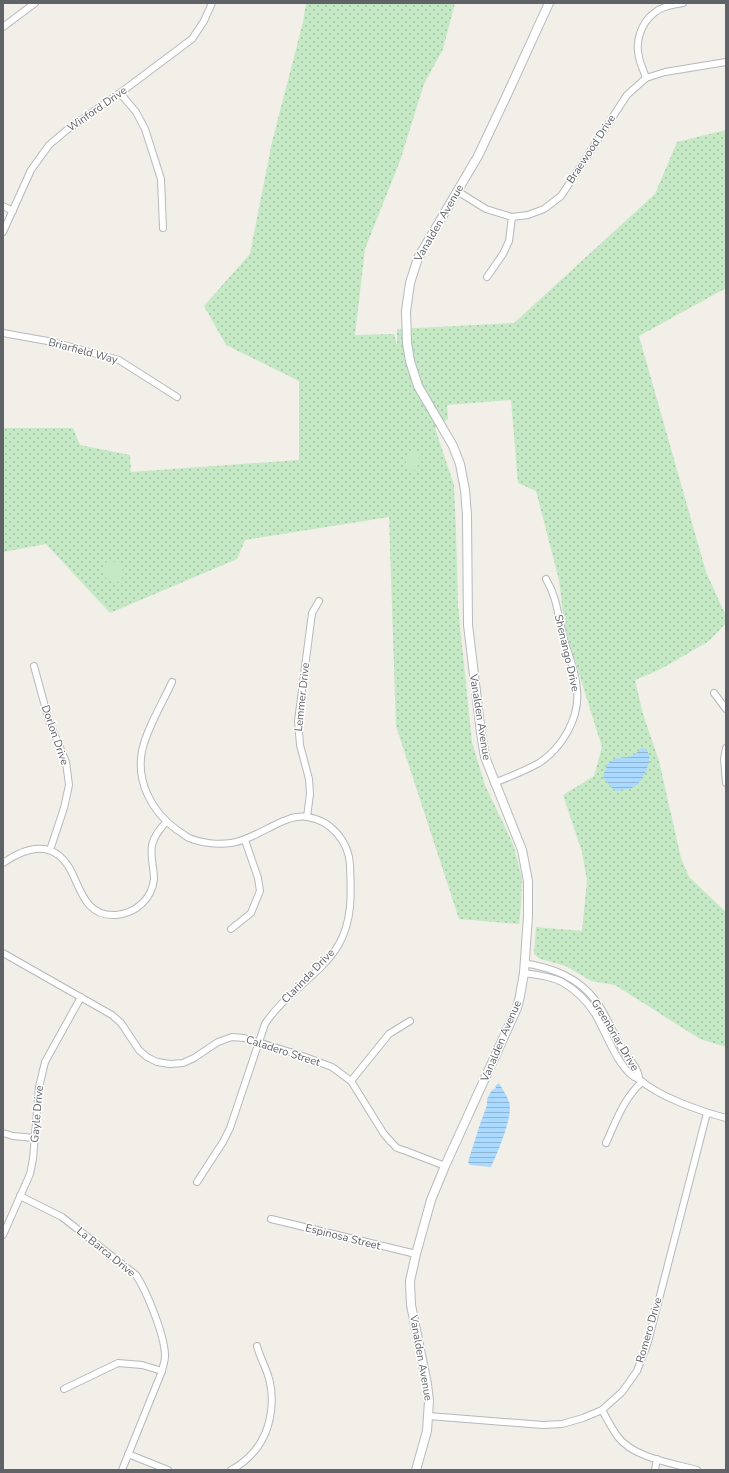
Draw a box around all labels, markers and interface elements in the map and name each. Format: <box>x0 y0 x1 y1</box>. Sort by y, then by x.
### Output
street label: Winford Drive <box>64 83 130 135</box>
street label: Braewood Drive <box>563 111 619 186</box>
street label: Vanalden Avenue <box>410 182 467 265</box>
street label: Briarfield Way <box>47 335 120 368</box>
street label: Shenango Drive <box>551 613 583 693</box>
street label: Lemmer Drive <box>291 662 313 732</box>
street label: Vanalden Avenue <box>466 672 494 761</box>
street label: Dorlon Drive <box>38 703 72 767</box>
street label: Clarinda Drive <box>278 945 338 1007</box>
street label: Greenbriar Drive <box>588 996 642 1074</box>
street label: Vanalden Avenue <box>477 998 525 1085</box>
street label: Caladero Street <box>244 1032 322 1070</box>
street label: Gayle Drive <box>27 1085 47 1143</box>
street label: Espinosa Street <box>304 1220 382 1254</box>
street label: La Barca Drive <box>73 1224 139 1280</box>
street label: Romero Drive <box>632 1295 666 1365</box>
street label: Vanalden Avenue <box>406 1313 436 1402</box>

